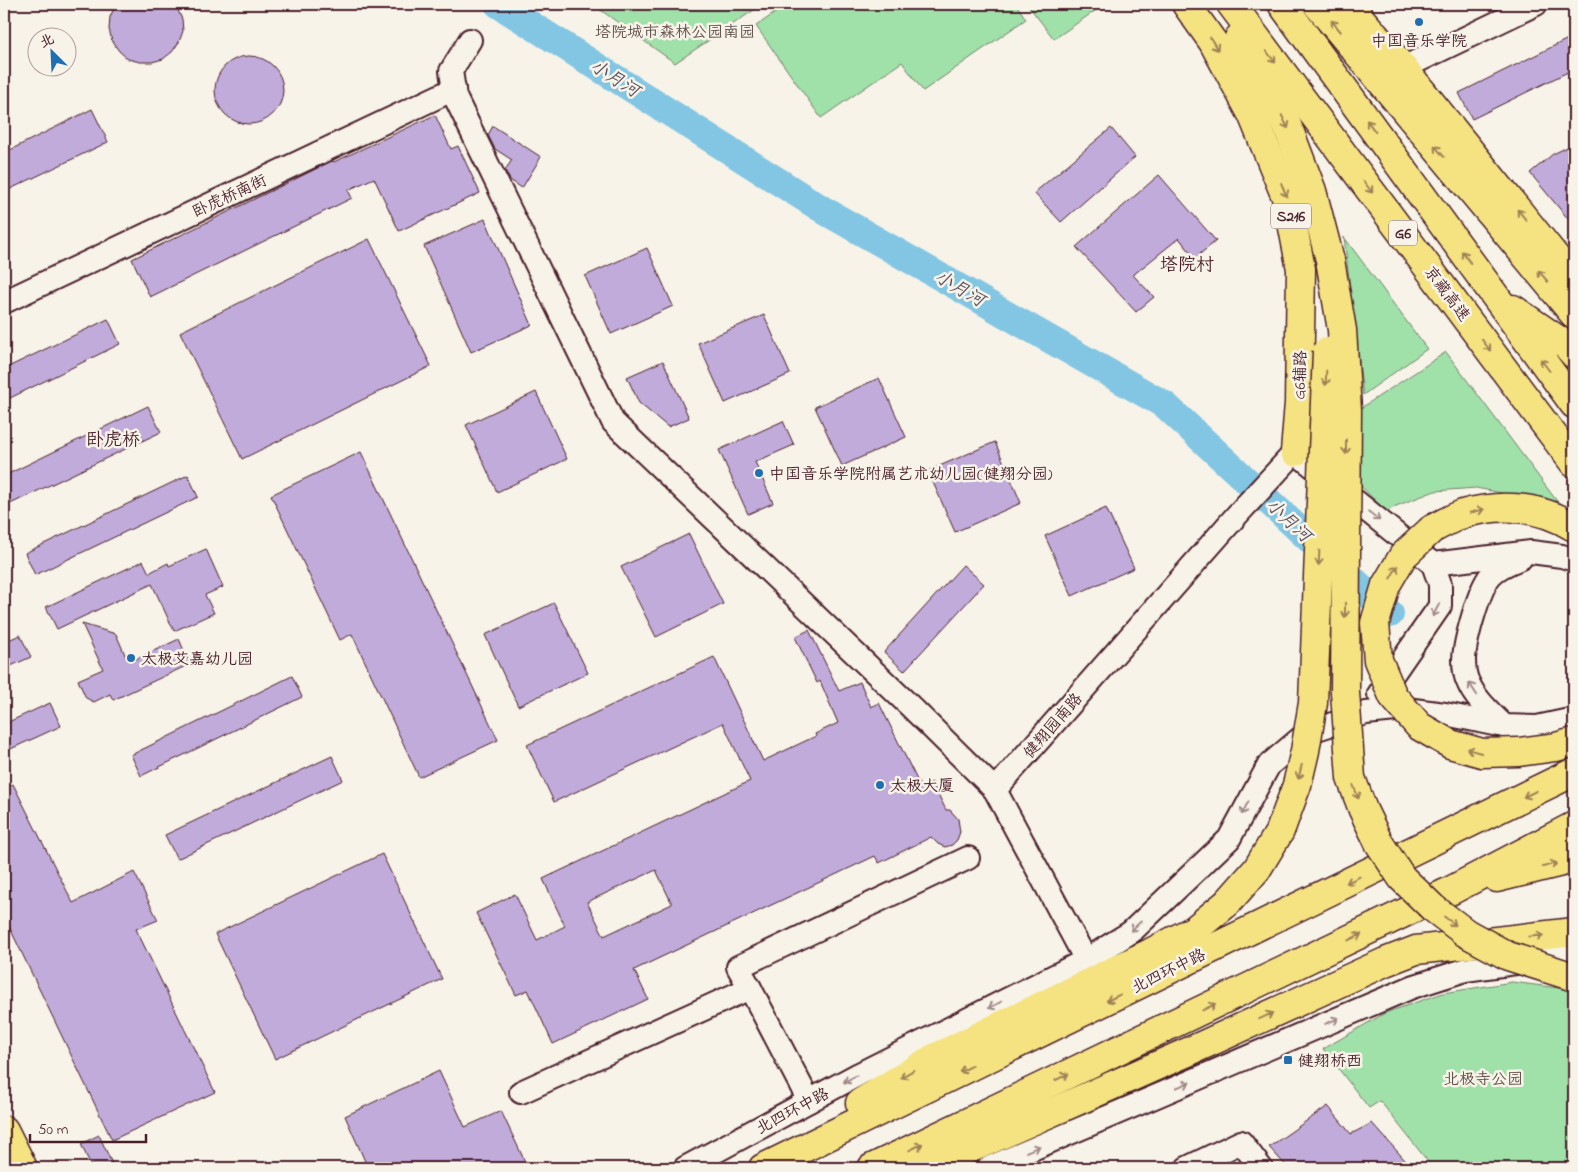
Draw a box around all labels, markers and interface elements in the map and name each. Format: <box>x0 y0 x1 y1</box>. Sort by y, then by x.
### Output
marker: 中国音乐学院 <box>1413 16 1425 28</box>
one-way arrow <box>1330 20 1341 33</box>
park label: 塔院城市森林公园南园 <box>595 21 755 45</box>
north arrow <box>28 28 78 78</box>
text: 北 <box>37 29 58 54</box>
place label: 中国音乐学院 <box>1371 30 1467 54</box>
one-way arrow <box>1209 36 1219 50</box>
one-way arrow <box>1266 50 1276 64</box>
water label: 小月河 <box>584 54 646 107</box>
one-way arrow <box>1281 114 1290 129</box>
one-way arrow <box>1366 119 1376 133</box>
one-way arrow <box>1434 145 1445 158</box>
street label: 卧虎桥南街 <box>189 169 271 225</box>
one-way arrow <box>1363 180 1373 194</box>
one-way arrow <box>1279 182 1289 197</box>
road number: S216 <box>1271 204 1311 228</box>
one-way arrow <box>1516 209 1527 222</box>
road number: G6 <box>1389 220 1417 246</box>
one-way arrow <box>1461 251 1471 265</box>
district label: 塔院村 <box>1160 253 1214 279</box>
street label: 京藏高速 <box>1418 261 1475 327</box>
water label: 小月河 <box>929 265 991 316</box>
one-way arrow <box>1538 270 1549 283</box>
one-way arrow <box>1481 338 1492 351</box>
street label: G6辅路 <box>1289 350 1313 400</box>
one-way arrow <box>1540 358 1550 372</box>
one-way arrow <box>1322 370 1331 386</box>
district label: 卧虎桥 <box>86 428 140 454</box>
one-way arrow <box>1341 439 1351 455</box>
place label: 中国音乐学院附属艺术幼儿园(健翔分园) <box>769 463 1053 487</box>
marker: 中国音乐学院附属艺术幼儿园(健翔分园) <box>753 467 765 479</box>
water label: 小月河 <box>1259 494 1318 551</box>
one-way arrow <box>1468 506 1484 515</box>
one-way arrow <box>1367 510 1380 521</box>
one-way arrow <box>1314 550 1324 566</box>
one-way arrow <box>1390 565 1400 579</box>
one-way arrow <box>1340 602 1350 618</box>
one-way arrow <box>1431 603 1441 618</box>
place label: 太极艾嘉幼儿园 <box>141 648 253 672</box>
marker: 太极艾嘉幼儿园 <box>125 652 137 664</box>
one-way arrow <box>1467 683 1477 697</box>
street label: 健翔园南路 <box>1018 688 1089 764</box>
one-way arrow <box>1467 746 1483 755</box>
one-way arrow <box>1295 763 1304 779</box>
place label: 太极大厦 <box>890 775 954 799</box>
marker: 太极大厦 <box>874 779 886 791</box>
one-way arrow <box>1352 784 1361 799</box>
one-way arrow <box>1523 789 1538 799</box>
one-way arrow <box>1240 800 1250 815</box>
one-way arrow <box>1542 860 1558 869</box>
one-way arrow <box>1346 876 1361 885</box>
one-way arrow <box>1443 916 1457 926</box>
one-way arrow <box>1130 920 1143 932</box>
one-way arrow <box>1347 931 1362 941</box>
one-way arrow <box>1528 931 1544 941</box>
street label: 北四环中路 <box>1128 943 1210 1000</box>
one-way arrow <box>1105 993 1120 1003</box>
one-way arrow <box>988 1001 1003 1011</box>
one-way arrow <box>1201 1002 1216 1011</box>
one-way arrow <box>1258 1011 1273 1021</box>
one-way arrow <box>1324 1016 1339 1026</box>
place label: 健翔桥西 <box>1298 1050 1362 1074</box>
marker: 健翔桥西 <box>1282 1054 1294 1066</box>
one-way arrow <box>959 1064 974 1074</box>
park label: 北极寺公园 <box>1443 1068 1523 1092</box>
one-way arrow <box>901 1070 915 1080</box>
one-way arrow <box>1054 1072 1069 1081</box>
one-way arrow <box>843 1075 858 1084</box>
one-way arrow <box>1175 1080 1190 1090</box>
street label: 北四环中路 <box>752 1082 834 1141</box>
scale bar <box>30 1112 146 1144</box>
text: 50 m <box>38 1119 69 1141</box>
one-way arrow <box>908 1142 923 1151</box>
one-way arrow <box>1025 1144 1040 1154</box>

